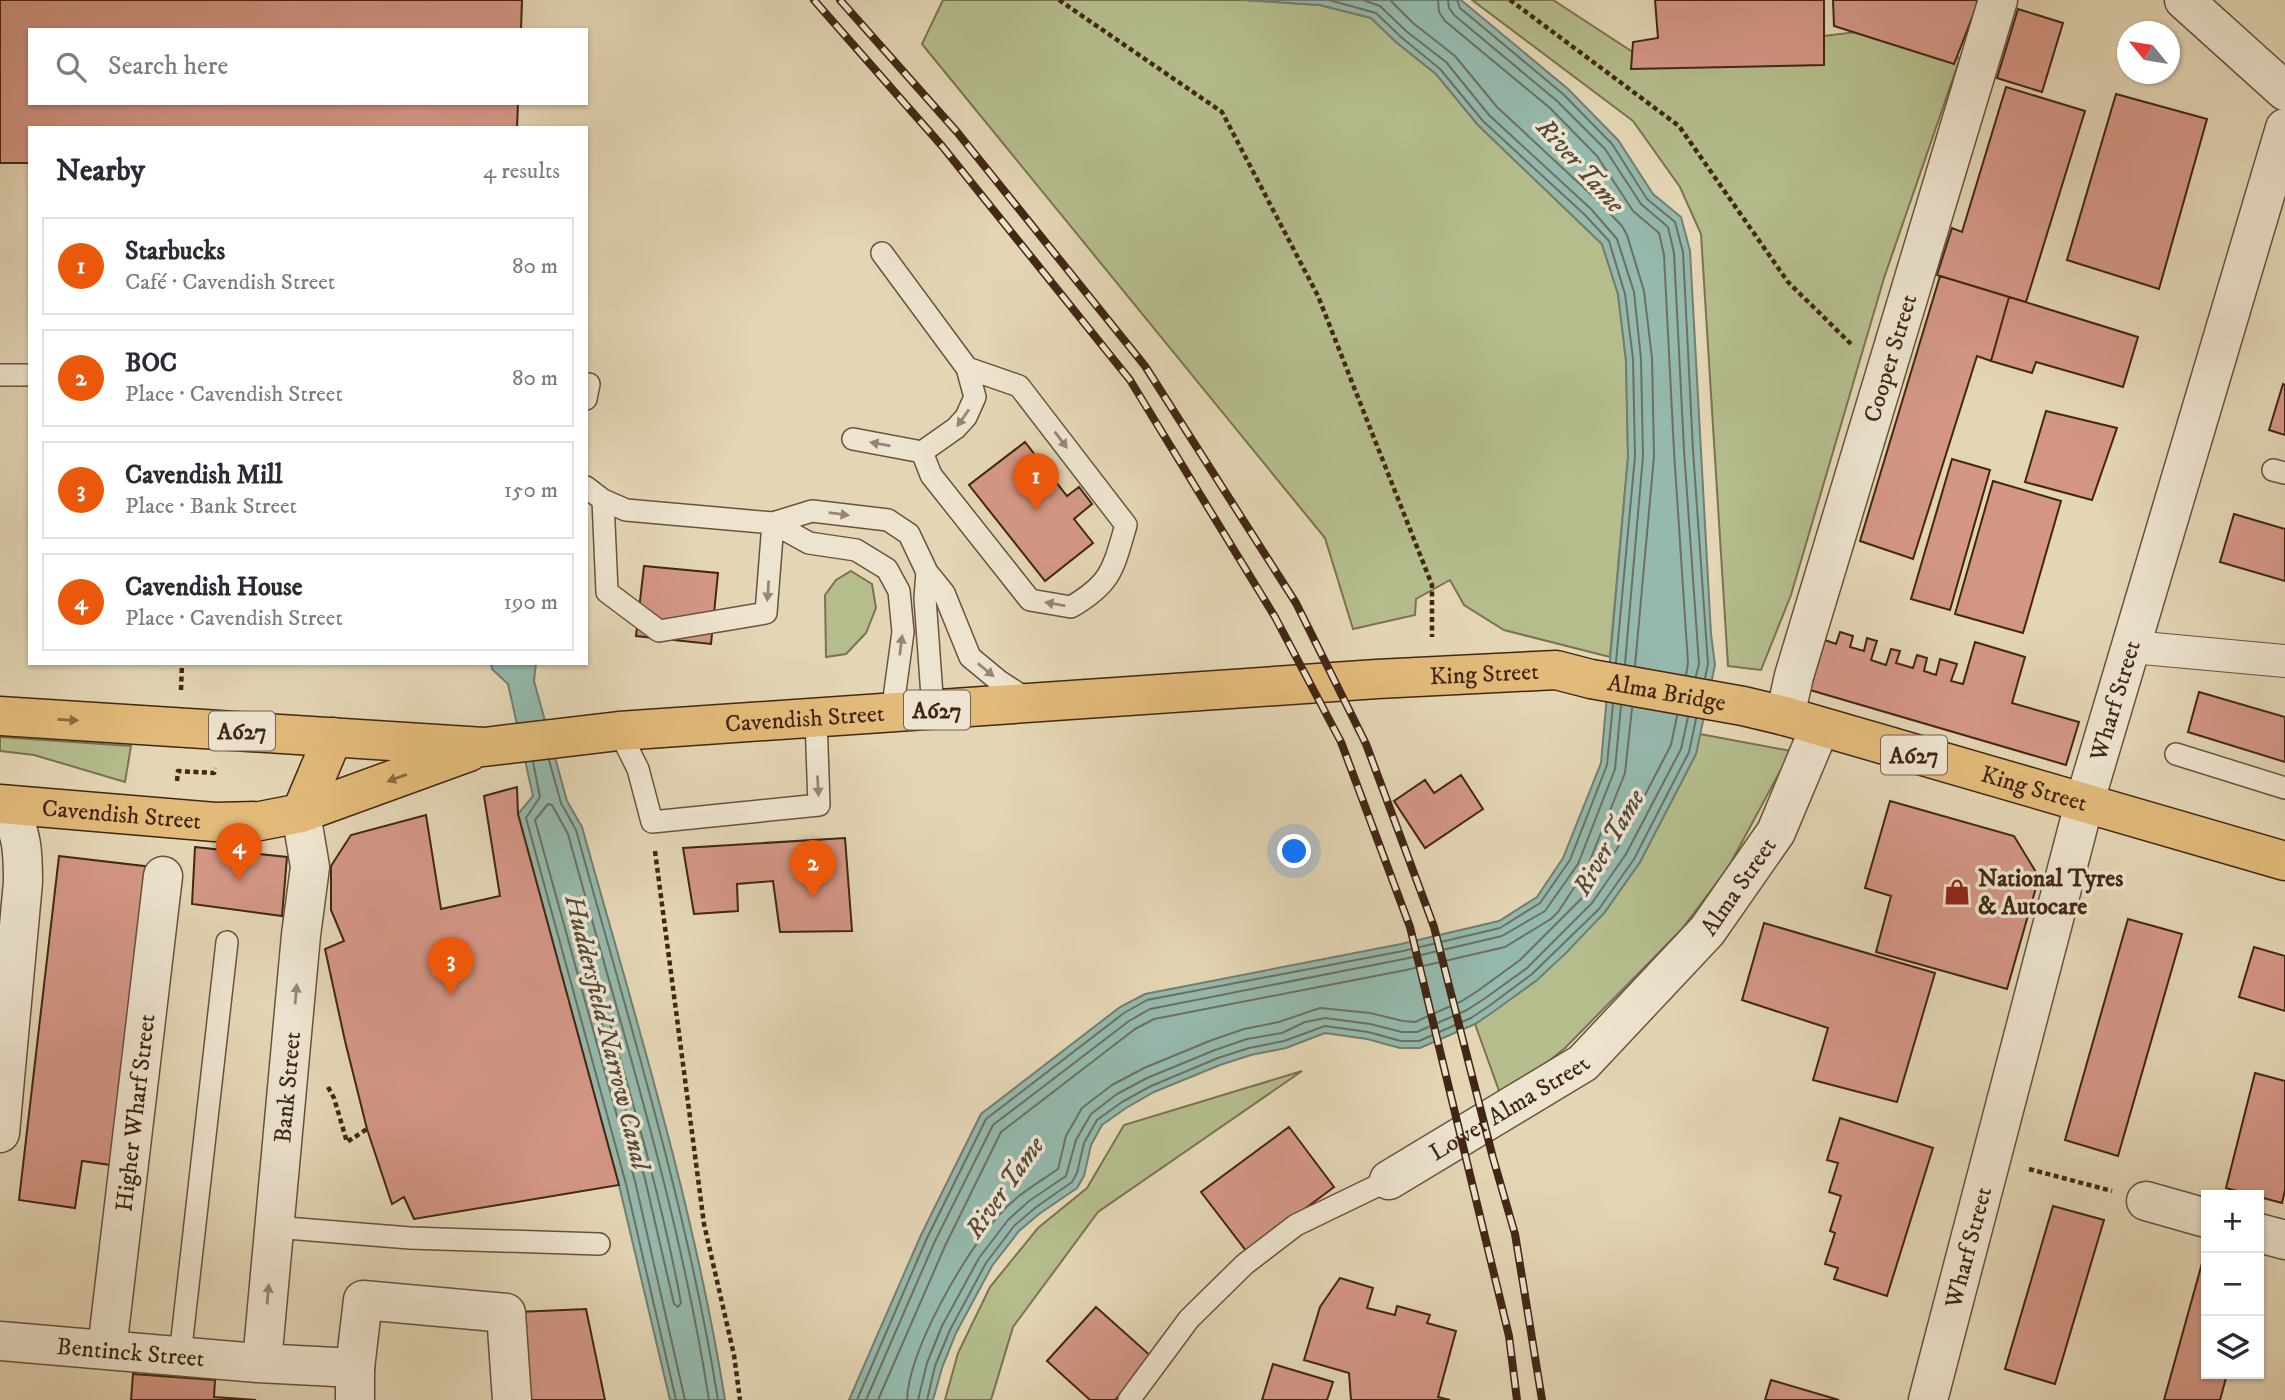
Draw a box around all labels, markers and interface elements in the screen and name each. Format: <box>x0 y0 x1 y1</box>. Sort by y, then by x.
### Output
north arrow <box>2117 21 2180 84</box>
search box <box>28 28 588 105</box>
icon: search <box>52 48 90 86</box>
text: Search here <box>108 50 228 83</box>
water label: River Tame <box>1528 111 1632 221</box>
text: Nearby <box>56 153 145 190</box>
text: 4 results <box>483 157 560 186</box>
text: Starbucks <box>125 235 225 268</box>
text: 1 <box>77 252 85 281</box>
text: 80 m <box>512 252 558 281</box>
text: Café · Cavendish Street <box>125 268 335 297</box>
street label: Cooper Street <box>1857 291 1924 426</box>
text: BOC <box>125 347 177 380</box>
text: 2 <box>75 364 87 393</box>
text: 80 m <box>512 364 558 393</box>
text: Place · Cavendish Street <box>125 380 343 409</box>
one-way arrow <box>956 409 970 427</box>
one-way arrow <box>1053 431 1067 449</box>
one-way arrow <box>869 439 891 450</box>
pin: 1 <box>1013 453 1059 511</box>
text: Cavendish Mill <box>125 459 283 492</box>
text: 3 <box>77 476 85 505</box>
text: 150 m <box>504 476 558 505</box>
text: Place · Bank Street <box>125 492 297 521</box>
one-way arrow <box>828 509 850 520</box>
text: Cavendish House <box>125 571 303 604</box>
one-way arrow <box>762 580 773 602</box>
text: 4 <box>74 588 88 617</box>
text: 190 m <box>504 588 558 617</box>
one-way arrow <box>1044 599 1066 610</box>
text: Place · Cavendish Street <box>125 604 343 633</box>
one-way arrow <box>896 634 907 656</box>
street label: Wharf Street <box>2083 637 2148 765</box>
street label: King Street <box>1429 657 1540 692</box>
one-way arrow <box>976 663 994 678</box>
street label: Alma Bridge <box>1605 668 1728 719</box>
road number: A627 <box>904 690 970 730</box>
street label: Cavendish Street <box>724 699 886 740</box>
road number: A627 <box>209 712 275 750</box>
one-way arrow <box>57 715 79 726</box>
road number: A627 <box>1881 736 1947 775</box>
street label: King Street <box>1977 760 2091 819</box>
one-way arrow <box>386 773 407 784</box>
one-way arrow <box>813 775 824 797</box>
water label: River Tame <box>1565 783 1653 902</box>
street label: Cavendish Street <box>41 794 203 837</box>
pin: 4 <box>216 823 262 881</box>
street label: Alma Street <box>1694 832 1784 942</box>
your location <box>1277 834 1311 868</box>
pin: 2 <box>790 840 836 898</box>
place label: National Tyres & Autocare <box>1978 864 2123 922</box>
shop icon: National Tyres & Autocare <box>1942 877 1972 907</box>
water label: Huddersfield Narrow Canal <box>556 891 657 1176</box>
pin: 3 <box>428 937 474 995</box>
one-way arrow <box>291 983 302 1005</box>
street label: Higher Wharf Street <box>109 1012 163 1213</box>
street label: Bank Street <box>268 1030 308 1144</box>
street label: Lower Alma Street <box>1424 1050 1598 1168</box>
water label: River Tame <box>958 1130 1053 1246</box>
street label: Wharf Street <box>1939 1183 1999 1312</box>
map controls <box>2201 1190 2264 1379</box>
button: + <box>2201 1190 2264 1253</box>
button: − <box>2201 1253 2264 1316</box>
one-way arrow <box>263 1283 274 1305</box>
button: layers <box>2201 1316 2264 1379</box>
street label: Bentinck Street <box>55 1332 206 1374</box>

